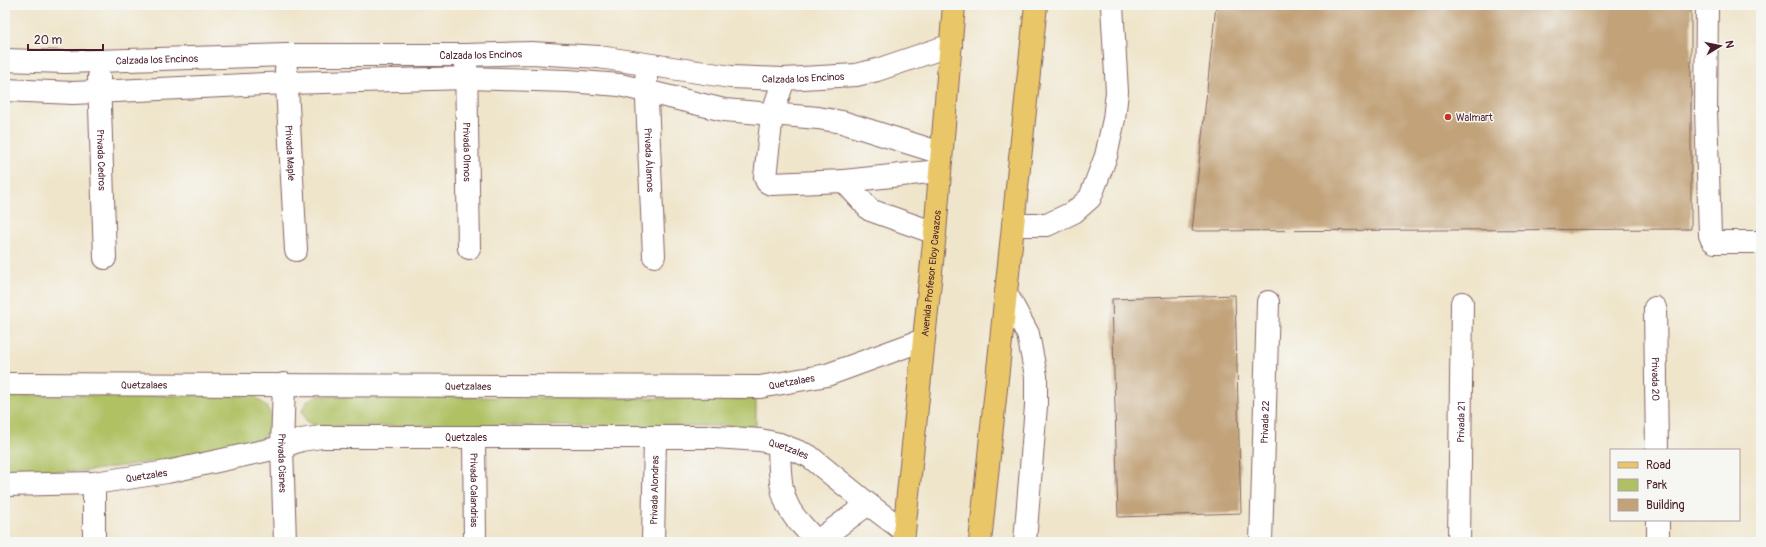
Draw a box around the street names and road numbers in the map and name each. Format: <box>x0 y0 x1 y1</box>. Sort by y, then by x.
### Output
street label: Calzada los Encinos <box>440 48 523 62</box>
street label: Calzada los Encinos <box>115 53 199 67</box>
street label: Calzada los Encinos <box>762 71 845 86</box>
street label: Privada Olmos <box>460 122 473 182</box>
street label: Privada Maple <box>282 125 297 181</box>
street label: Privada Álamos <box>641 128 656 193</box>
street label: Privada Cedros <box>94 129 108 191</box>
street label: Avenida Profesor Eloy Cavazos <box>919 209 944 337</box>
street label: Privada 20 <box>1649 357 1661 401</box>
street label: Quetzalaes <box>768 372 816 392</box>
street label: Quetzalaes <box>121 379 168 392</box>
street label: Quetzalaes <box>445 381 492 393</box>
street label: Privada 22 <box>1259 400 1272 444</box>
street label: Privada 21 <box>1455 401 1468 443</box>
street label: Quetzales <box>445 432 487 444</box>
street label: Privada Cisnes <box>275 433 288 493</box>
street label: Quetzales <box>767 437 810 462</box>
street label: Privada Calandrias <box>467 453 480 528</box>
street label: Privada Alondras <box>648 455 662 525</box>
street label: Quetzales <box>125 467 169 485</box>

